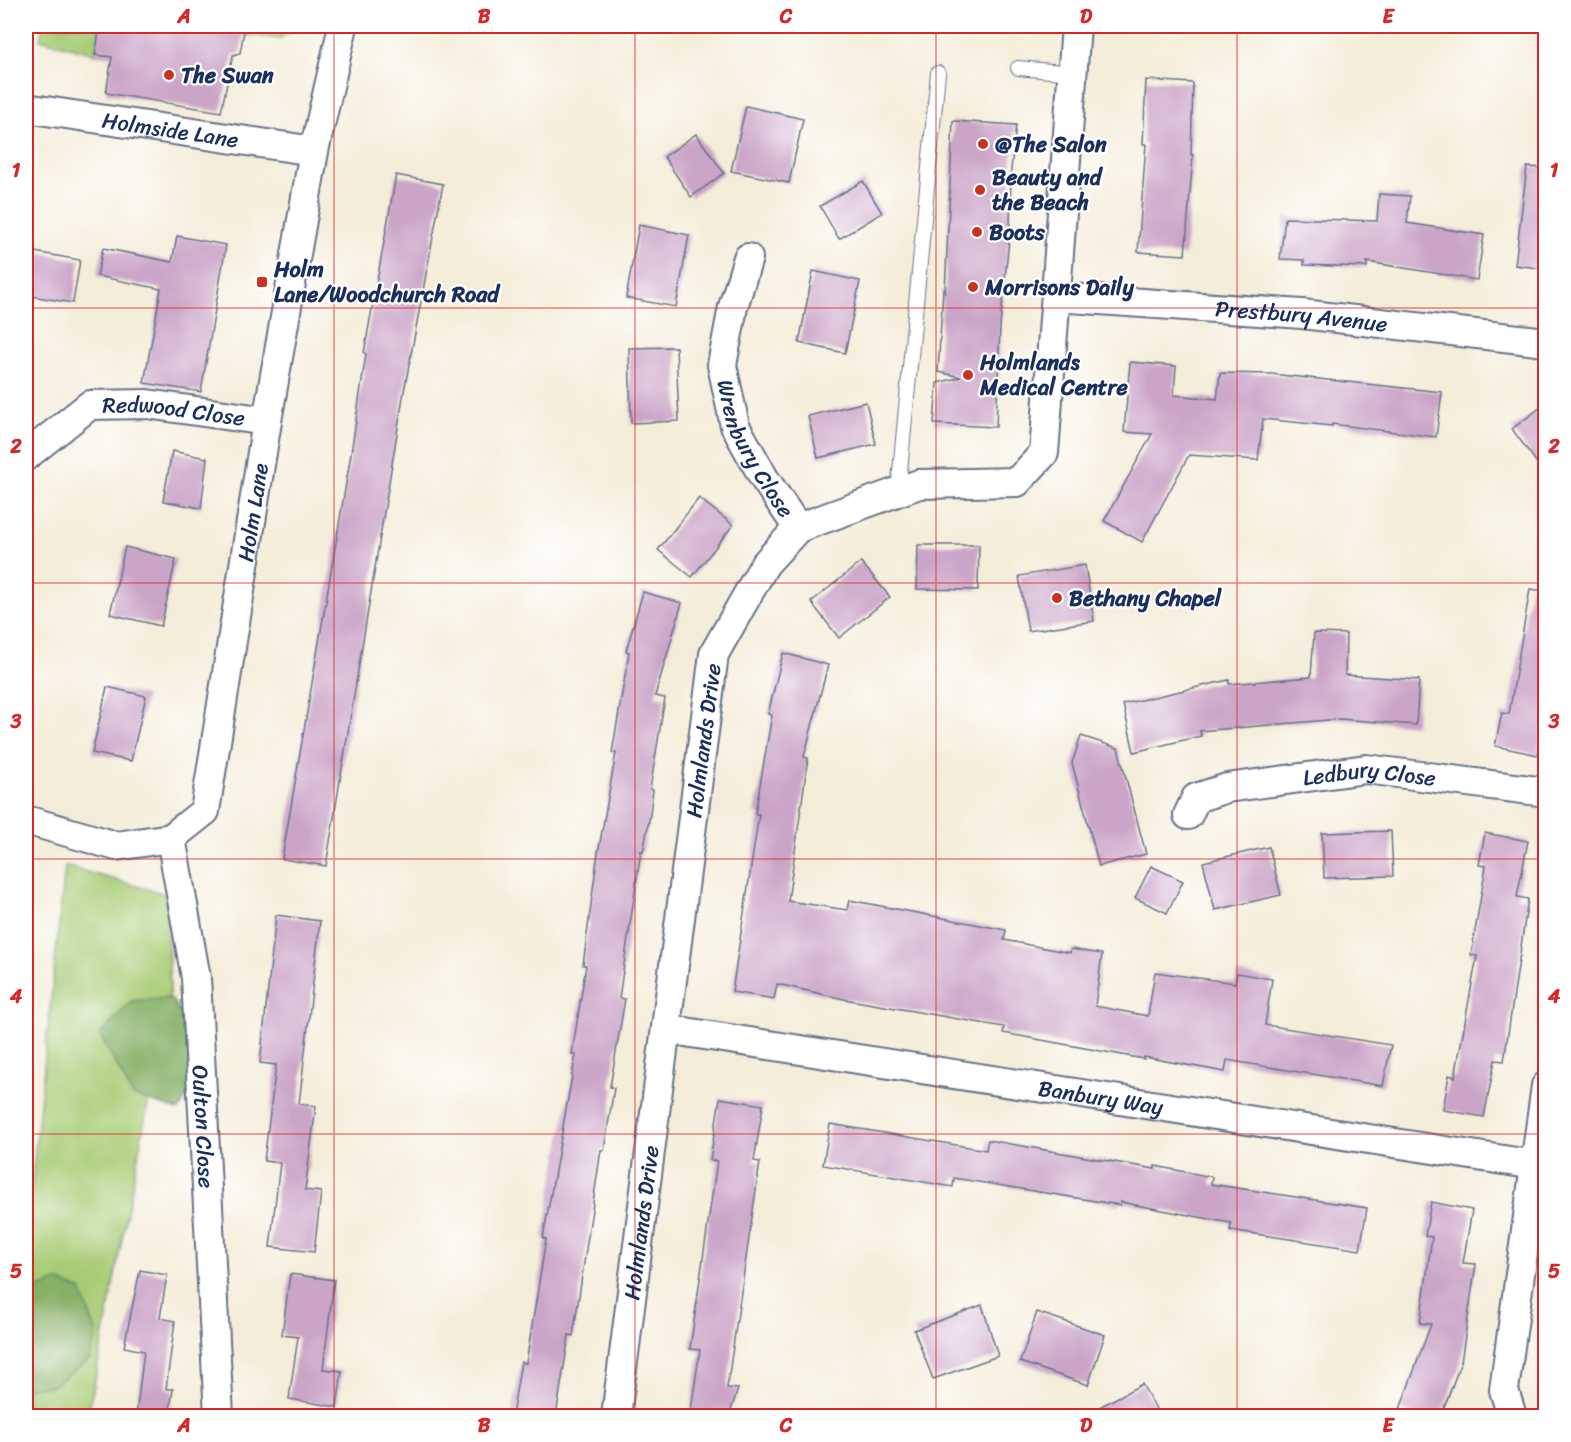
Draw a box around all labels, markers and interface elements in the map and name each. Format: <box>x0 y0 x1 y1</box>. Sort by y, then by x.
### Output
text: A <box>176 0 191 34</box>
text: B <box>478 0 491 34</box>
text: C <box>779 0 793 34</box>
text: D <box>1080 0 1093 34</box>
text: E <box>1382 0 1395 34</box>
place label: The Swan <box>181 56 274 95</box>
marker: The Swan <box>162 68 176 82</box>
street label: Holmside Lane <box>100 100 241 159</box>
place label: @The Salon <box>995 125 1107 164</box>
marker: @The Salon <box>976 137 990 151</box>
text: 1 <box>12 153 21 188</box>
text: 1 <box>1550 153 1559 188</box>
place label: Beauty and the Beach <box>992 158 1104 222</box>
marker: Beauty and the Beach <box>973 183 987 197</box>
place label: Boots <box>989 213 1046 252</box>
marker: Boots <box>970 225 984 239</box>
place label: Holm Lane/Woodchurch Road <box>273 250 501 314</box>
place label: Morrisons Daily <box>984 268 1134 307</box>
marker: Holm Lane/Woodchurch Road <box>255 275 269 289</box>
marker: Morrisons Daily <box>966 280 980 294</box>
street label: Prestbury Avenue <box>1214 289 1390 343</box>
place label: Holmlands Medical Centre <box>979 343 1128 407</box>
marker: Holmlands Medical Centre <box>961 368 975 382</box>
street label: Wrenbury Close <box>706 376 805 526</box>
street label: Redwood Close <box>102 384 248 437</box>
text: 2 <box>9 429 22 464</box>
text: 2 <box>1547 429 1560 464</box>
street label: Holm Lane <box>225 460 280 565</box>
place label: Bethany Chapel <box>1069 579 1223 618</box>
marker: Bethany Chapel <box>1050 591 1064 605</box>
street label: Holmlands Drive <box>674 661 732 820</box>
text: 3 <box>10 704 22 739</box>
text: 3 <box>1548 704 1560 739</box>
street label: Ledbury Close <box>1300 749 1438 797</box>
text: 4 <box>9 979 23 1014</box>
text: 4 <box>1547 979 1561 1014</box>
street label: Oulton Close <box>181 1064 227 1189</box>
street label: Banbury Way <box>1035 1068 1167 1126</box>
street label: Holmlands Drive <box>612 1143 670 1302</box>
text: 5 <box>10 1254 22 1289</box>
text: 5 <box>1548 1254 1560 1289</box>
text: A <box>176 1408 191 1442</box>
text: B <box>478 1408 491 1442</box>
text: C <box>779 1408 793 1442</box>
text: D <box>1080 1408 1093 1442</box>
text: E <box>1382 1408 1395 1442</box>

